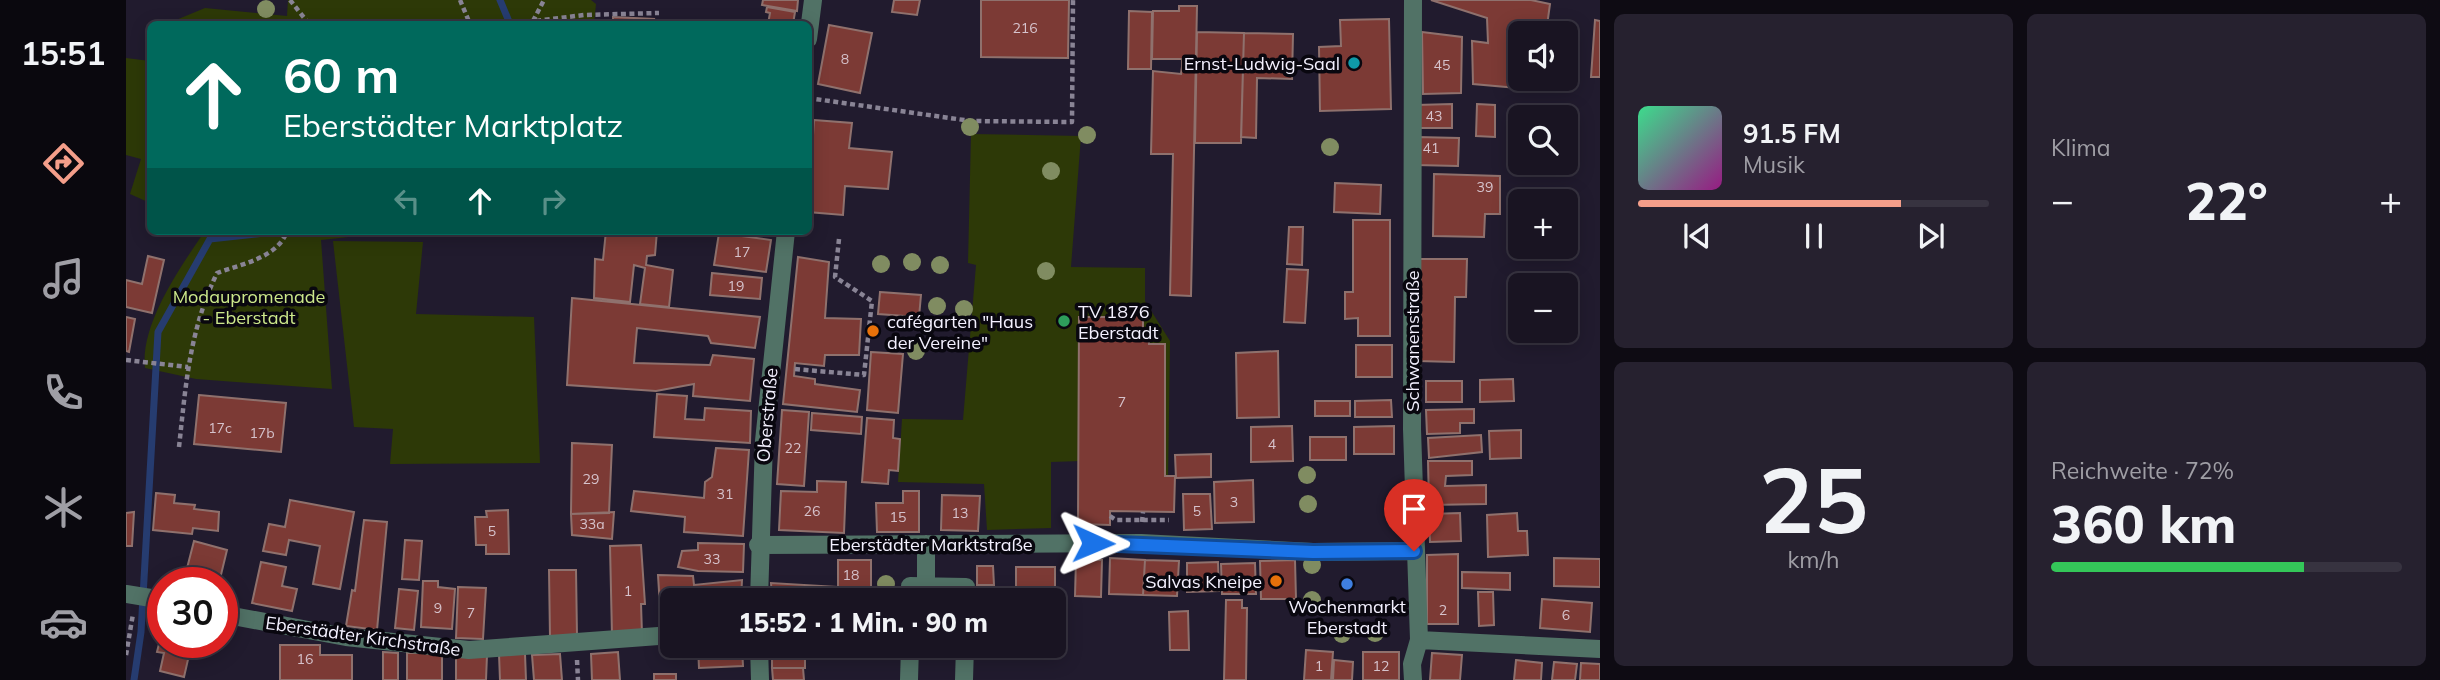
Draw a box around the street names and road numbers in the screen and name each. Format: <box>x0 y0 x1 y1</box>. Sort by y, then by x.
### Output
street label: Schwanenstraße <box>1401 270 1424 412</box>
street label: Oberstraße <box>751 367 783 463</box>
street label: Eberstädter Marktstraße <box>829 533 1033 556</box>
street label: Eberstädter Kirchstraße <box>264 611 462 661</box>

